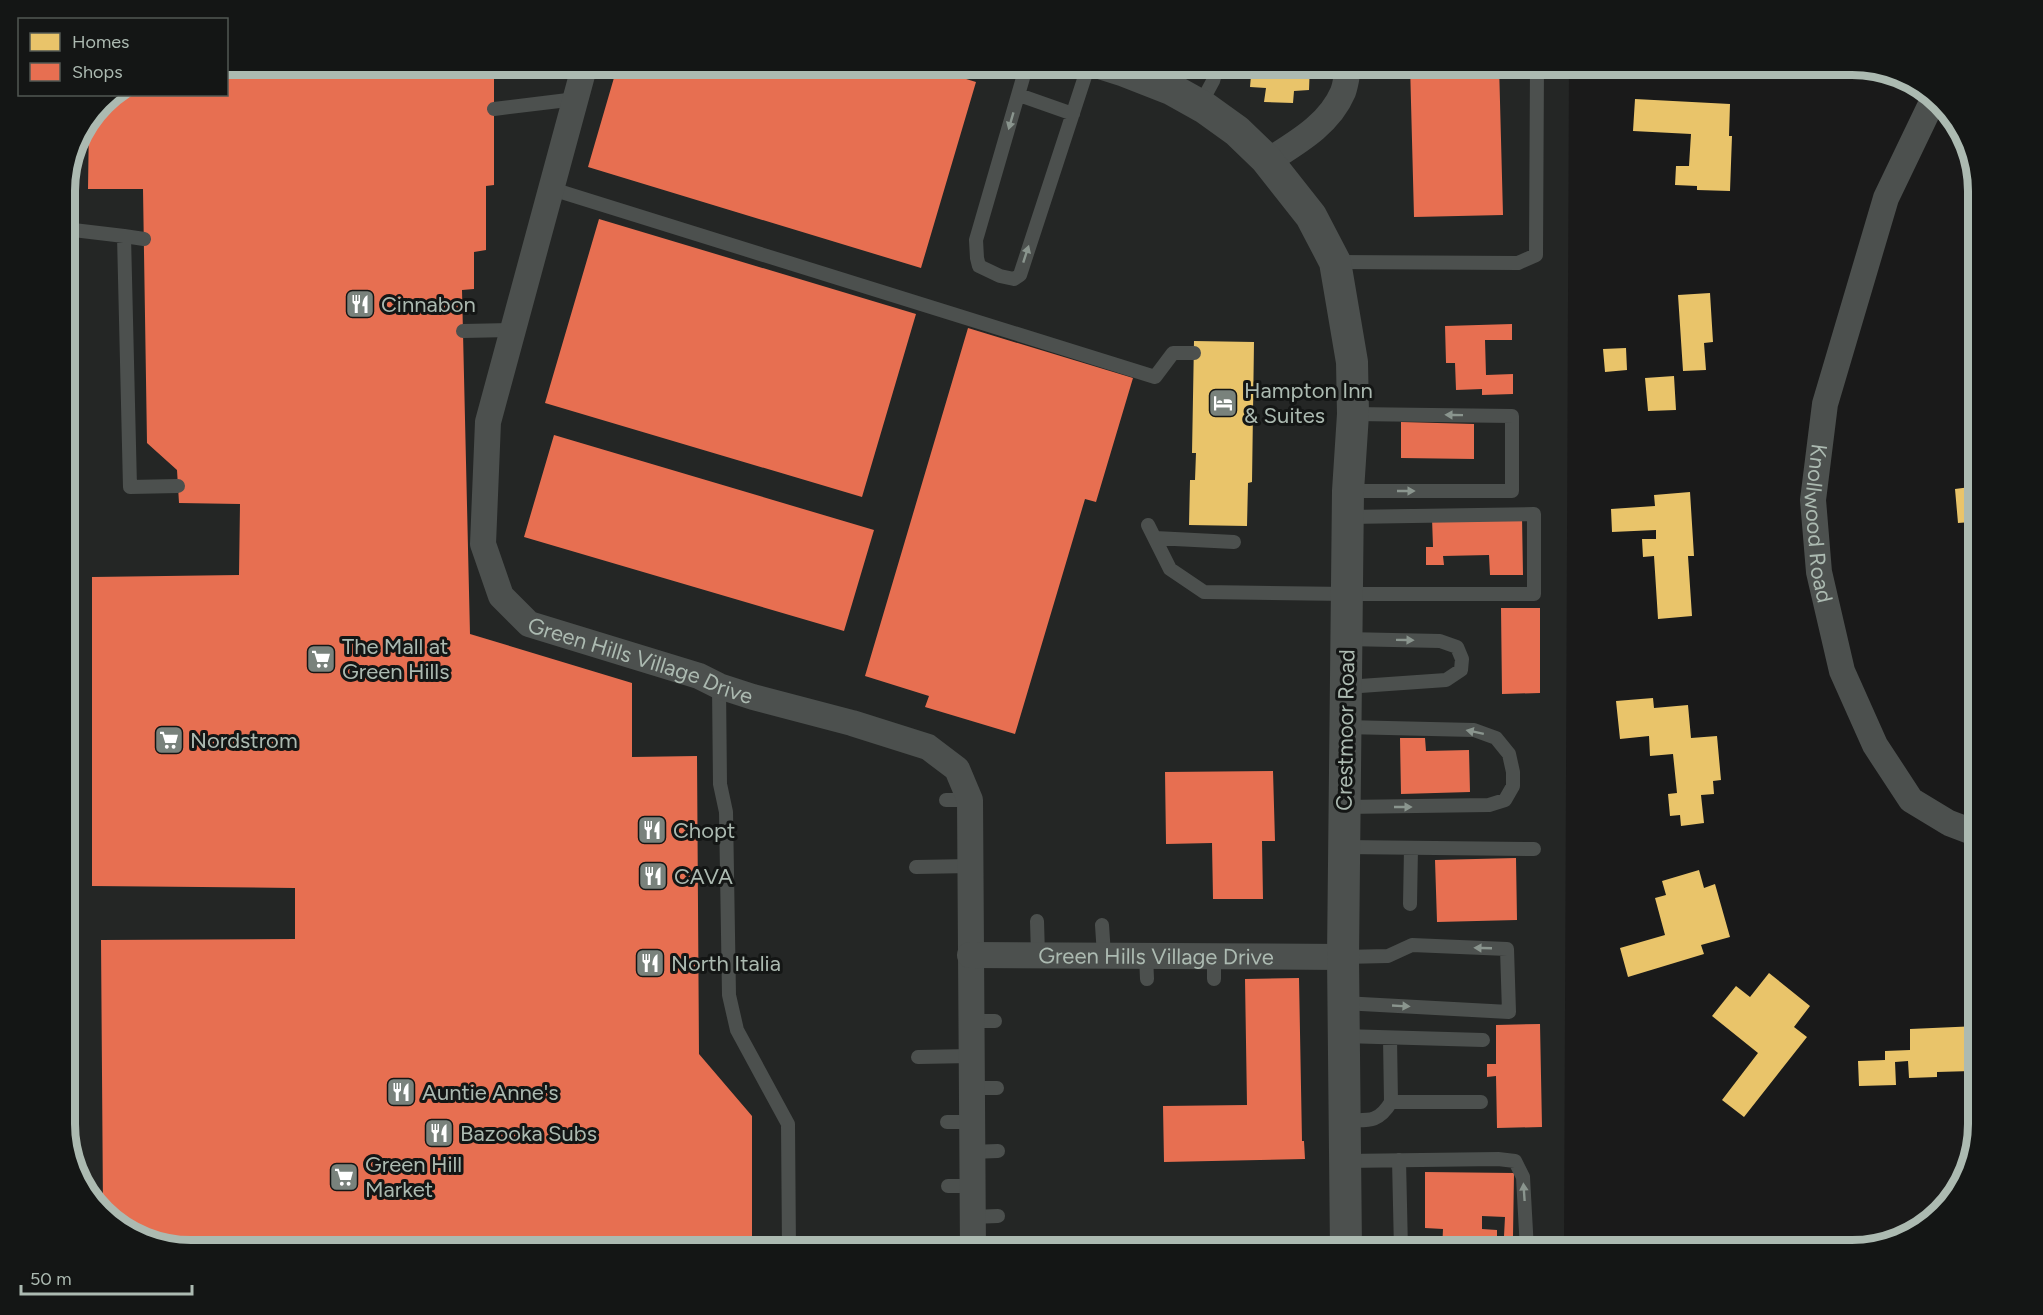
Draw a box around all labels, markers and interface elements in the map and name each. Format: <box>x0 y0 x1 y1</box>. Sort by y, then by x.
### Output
legend <box>18 18 228 96</box>
text: Homes <box>72 31 130 53</box>
text: Shops <box>72 61 123 83</box>
one-way arrow <box>1006 112 1015 130</box>
one-way arrow <box>1022 245 1032 263</box>
restaurant icon: Cinnabon <box>344 288 376 320</box>
place label: Cinnabon <box>381 291 476 318</box>
place label: Hampton Inn & Suites <box>1244 377 1373 429</box>
hotel icon: Hampton Inn & Suites <box>1207 387 1239 419</box>
one-way arrow <box>1444 410 1463 420</box>
street label: Knollwood Road <box>1798 442 1839 605</box>
one-way arrow <box>1397 486 1416 496</box>
street label: Green Hills Village Drive <box>525 611 756 710</box>
place label: The Mall at Green Hills <box>342 633 449 685</box>
one-way arrow <box>1395 636 1414 645</box>
supermarket icon: The Mall at Green Hills <box>305 643 337 675</box>
street label: Crestmoor Road <box>1331 649 1360 811</box>
supermarket icon: Nordstrom <box>153 724 185 756</box>
place label: Nordstrom <box>190 727 298 754</box>
one-way arrow <box>1465 727 1484 736</box>
one-way arrow <box>1393 802 1412 812</box>
restaurant icon: Chopt <box>636 814 668 846</box>
place label: Chopt <box>673 817 735 844</box>
restaurant icon: CAVA <box>637 860 669 892</box>
place label: CAVA <box>674 863 733 890</box>
street label: Green Hills Village Drive <box>1038 942 1274 971</box>
one-way arrow <box>1474 943 1493 952</box>
restaurant icon: North Italia <box>634 947 666 979</box>
place label: North Italia <box>671 950 781 977</box>
one-way arrow <box>1392 1001 1411 1011</box>
restaurant icon: Auntie Anne's <box>385 1076 417 1108</box>
place label: Auntie Anne's <box>422 1079 558 1106</box>
restaurant icon: Bazooka Subs <box>423 1117 455 1149</box>
place label: Bazooka Subs <box>460 1120 597 1147</box>
place label: Green Hill Market <box>365 1151 462 1203</box>
supermarket icon: Green Hill Market <box>328 1161 360 1193</box>
one-way arrow <box>1520 1183 1529 1202</box>
scale bar <box>21 1258 192 1296</box>
text: 50 m <box>30 1268 72 1290</box>

